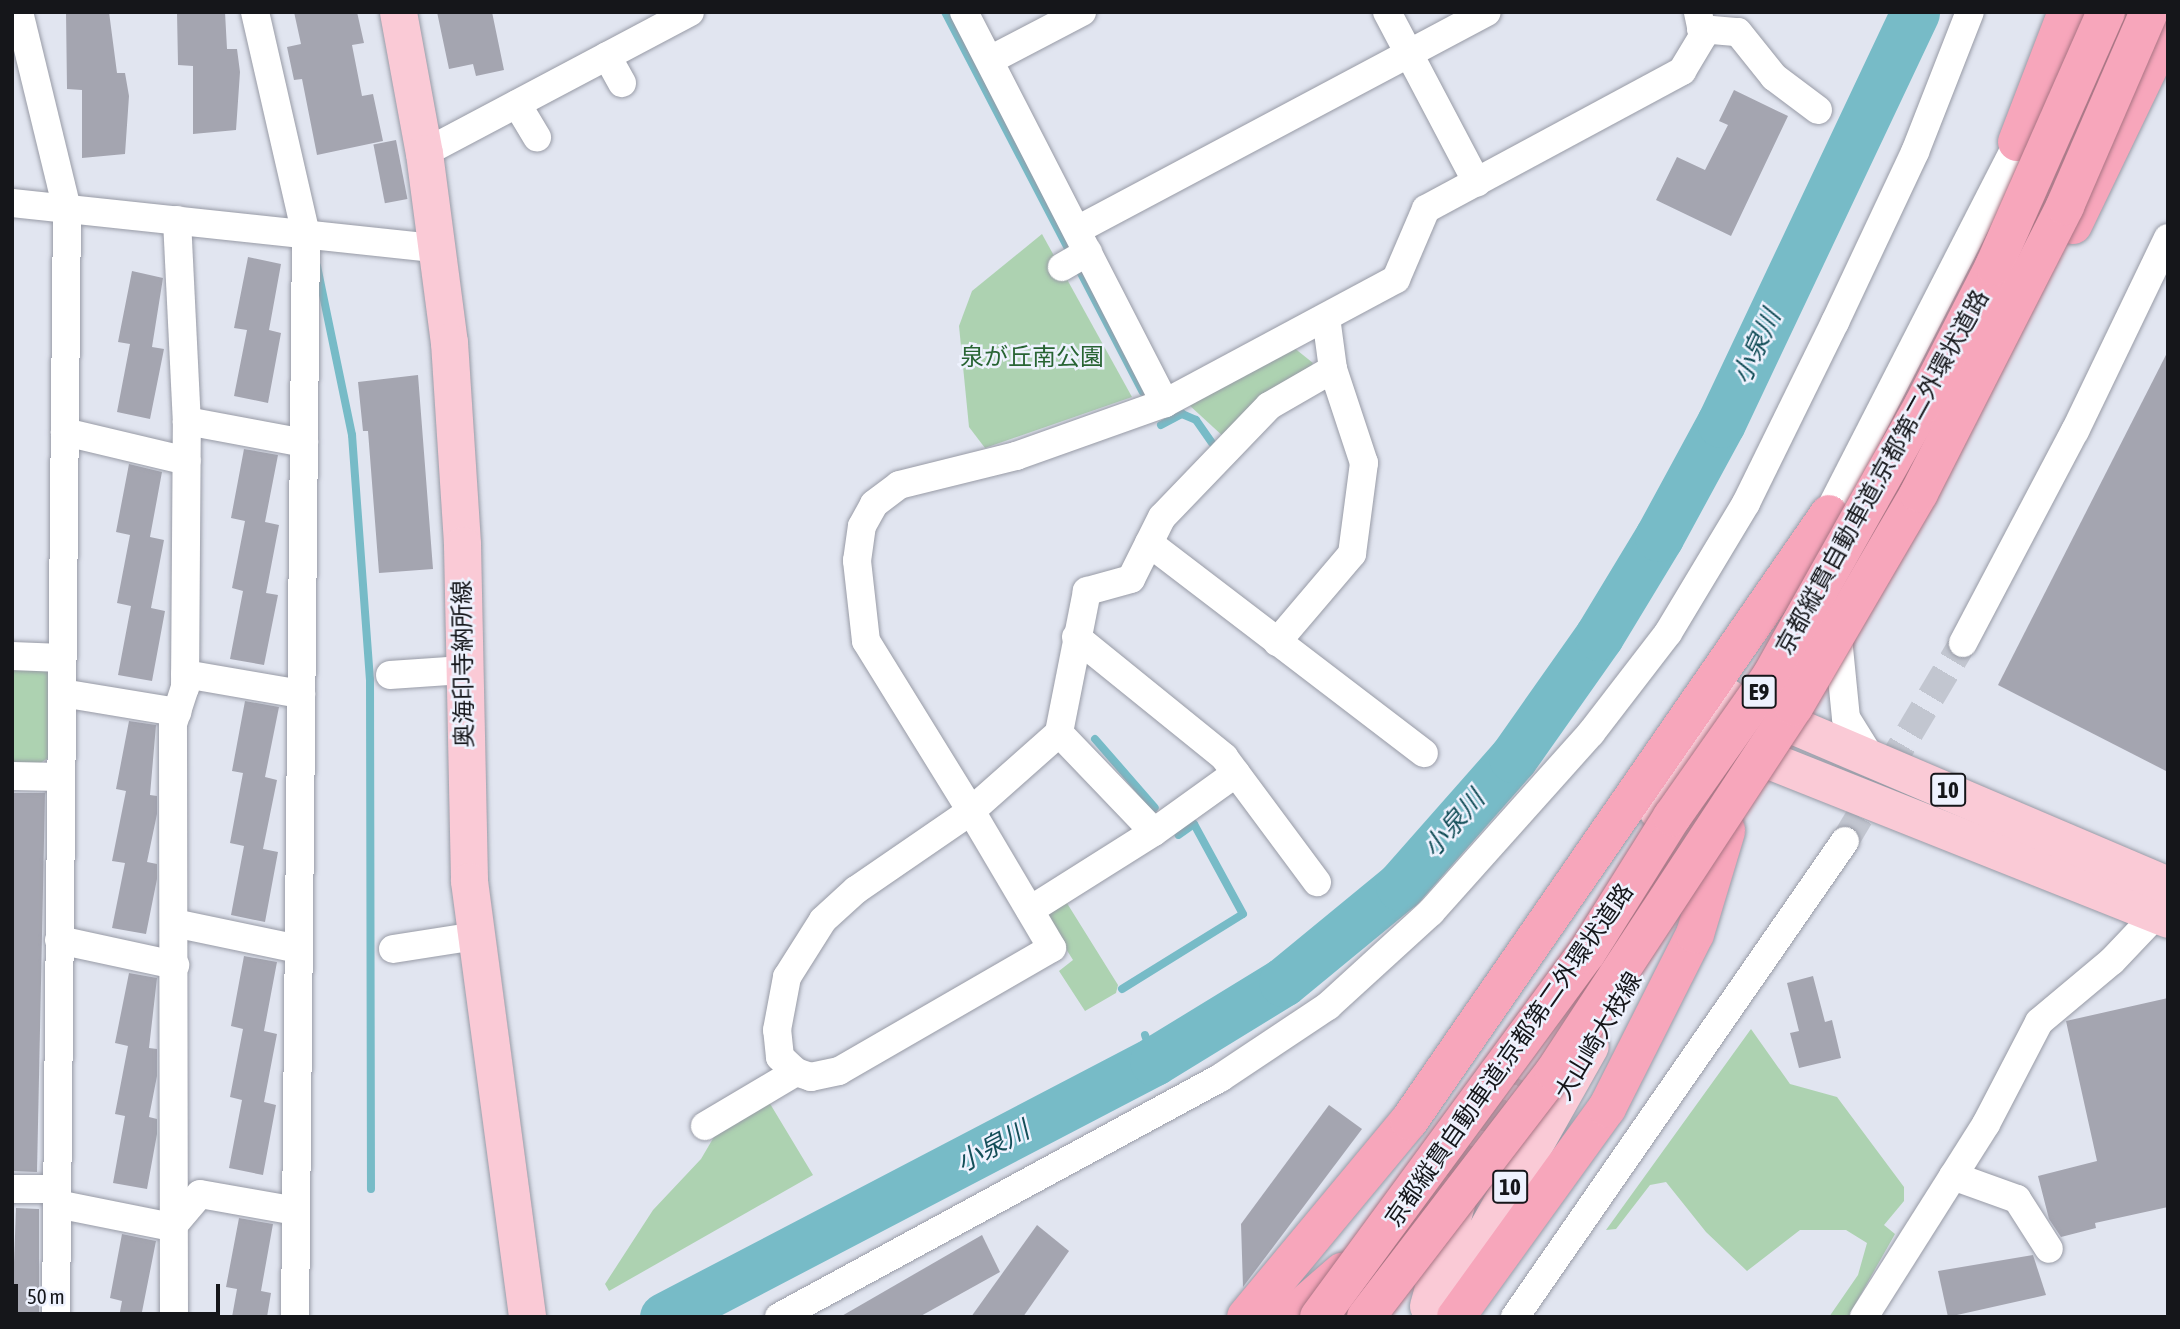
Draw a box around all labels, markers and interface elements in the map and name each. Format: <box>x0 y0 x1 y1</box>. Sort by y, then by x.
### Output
street label: 京都縦貫自動車道;京都第二外環状道路 <box>1769 285 1995 659</box>
water label: 小泉川 <box>1726 305 1788 389</box>
park label: 泉が丘南公園 <box>960 343 1104 371</box>
street label: 奥海印寺納所線 <box>447 580 479 748</box>
road number: E9 <box>1742 672 1776 712</box>
road number: 10 <box>1929 770 1967 810</box>
water label: 小泉川 <box>1417 784 1491 864</box>
street label: 京都縦貫自動車道;京都第二外環状道路 <box>1379 878 1639 1232</box>
street label: 大山崎大枝線 <box>1549 967 1647 1105</box>
water label: 小泉川 <box>951 1115 1035 1179</box>
road number: 10 <box>1491 1168 1529 1206</box>
scale bar <box>18 1270 224 1314</box>
text: 50 m <box>27 1284 65 1308</box>

